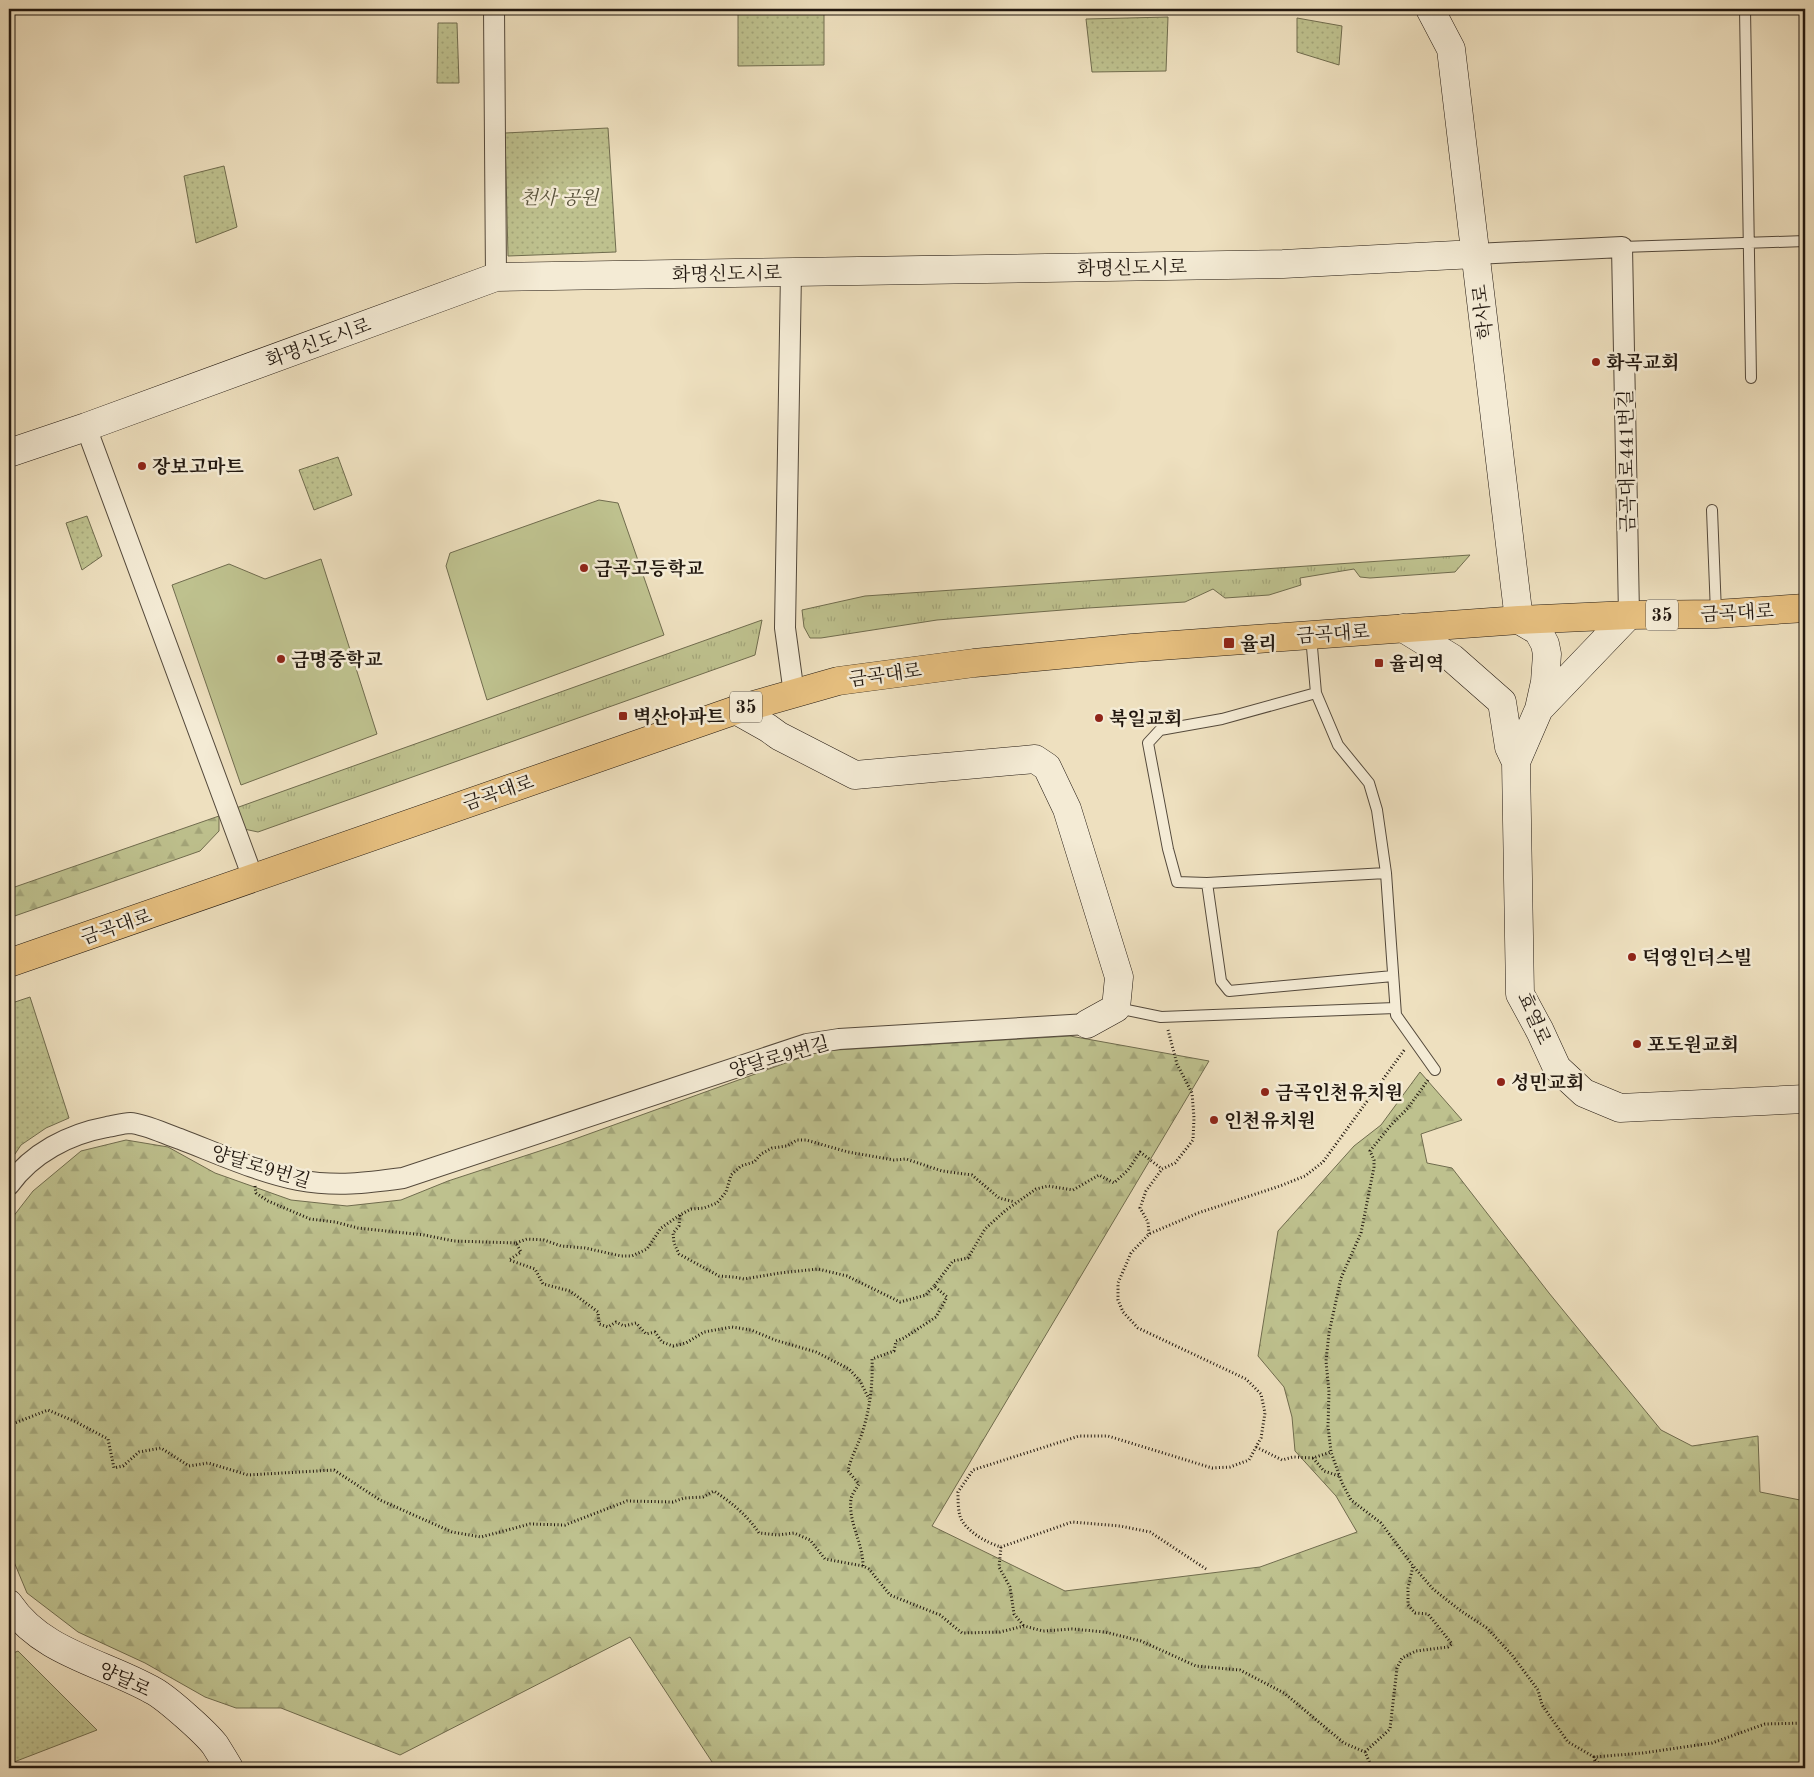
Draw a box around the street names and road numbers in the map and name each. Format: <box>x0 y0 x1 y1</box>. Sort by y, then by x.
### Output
street label: 화명신도시로 <box>1077 257 1187 280</box>
street label: 화명신도시로 <box>672 263 782 286</box>
street label: 학사로 <box>1470 283 1497 340</box>
street label: 화명신도시로 <box>263 315 374 372</box>
street label: 금곡대로441번길 <box>1616 389 1639 533</box>
road number: 35 <box>1646 600 1678 630</box>
street label: 금곡대로 <box>1700 601 1774 626</box>
street label: 금곡대로 <box>1296 621 1370 648</box>
street label: 금곡대로 <box>847 660 923 691</box>
road number: 35 <box>730 692 762 722</box>
street label: 금곡대로 <box>460 772 537 815</box>
street label: 금곡대로 <box>78 906 155 949</box>
street label: 효열로 <box>1513 989 1554 1048</box>
street label: 양달로9번길 <box>727 1033 832 1082</box>
street label: 양달로9번길 <box>208 1142 313 1193</box>
street label: 양달로 <box>95 1659 154 1702</box>

